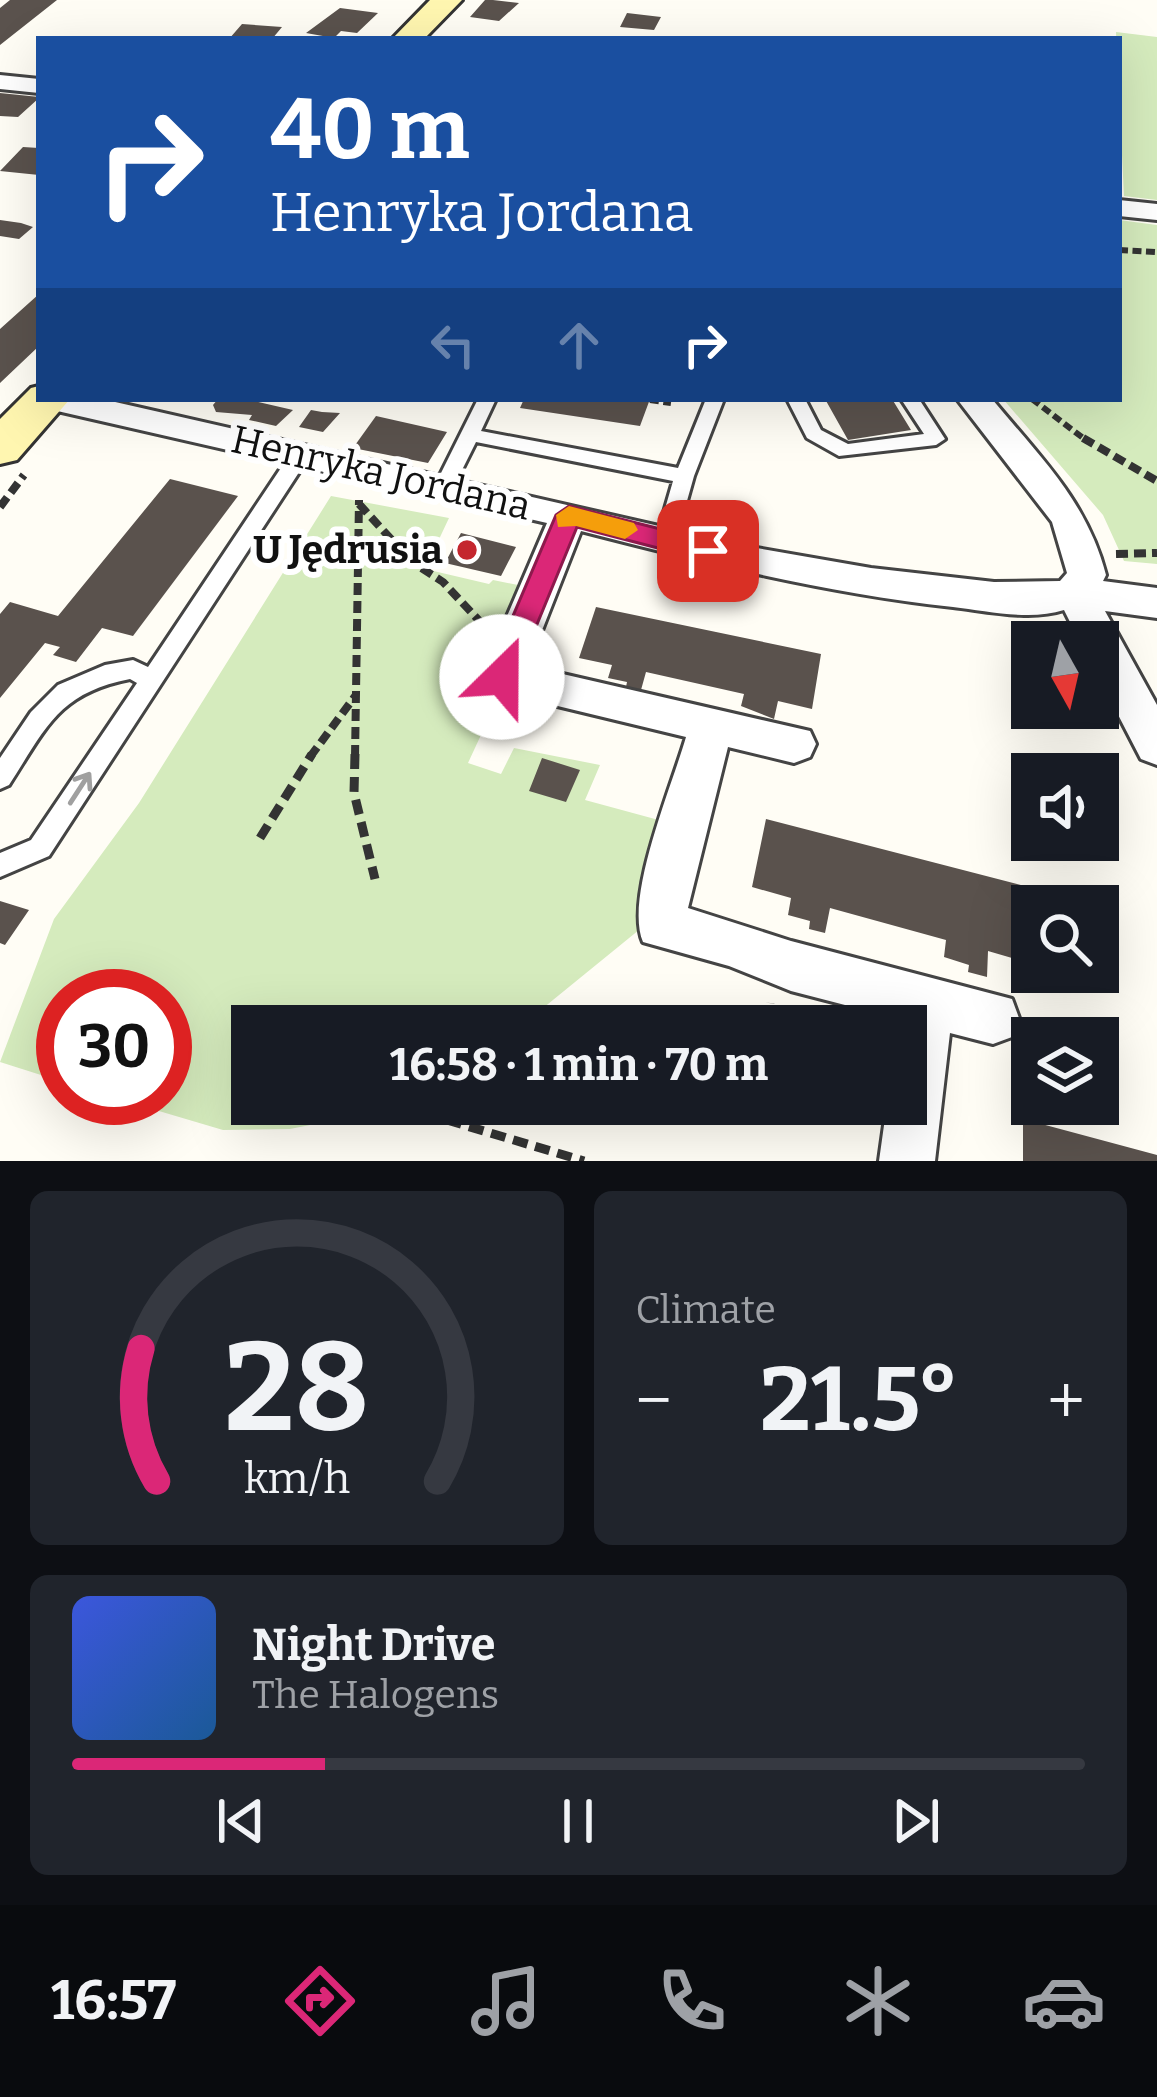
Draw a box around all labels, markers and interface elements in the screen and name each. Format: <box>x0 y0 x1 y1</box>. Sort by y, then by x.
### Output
text: 40 m <box>270 79 470 180</box>
icon: right <box>72 84 228 240</box>
text: Henryka Jordana <box>270 181 693 245</box>
icon: left <box>420 312 486 378</box>
icon: ahead <box>546 312 612 378</box>
icon: right <box>672 312 738 378</box>
street label: Henryka Jordana <box>227 416 535 530</box>
pin <box>657 500 759 602</box>
icon: arrive <box>675 518 741 584</box>
place label: U Jędrusia <box>253 527 443 573</box>
marker: U Jędrusia <box>454 537 480 563</box>
position arrow <box>439 614 565 740</box>
north arrow <box>1011 621 1119 729</box>
map controls <box>1011 621 1119 1125</box>
button: sound <box>1011 753 1119 861</box>
one-way arrow <box>68 771 93 805</box>
button: search <box>1011 885 1119 993</box>
speed limit sign: 30 <box>36 969 192 1125</box>
button: layers <box>1011 1017 1119 1125</box>
text: 16:58 · 1 min · 70 m <box>390 1038 768 1092</box>
text: Climate <box>636 1287 776 1333</box>
text: 28 <box>224 1313 369 1463</box>
text: 21.5° <box>760 1346 959 1454</box>
text: − <box>636 1361 672 1440</box>
text: + <box>1047 1361 1085 1440</box>
text: km/h <box>244 1453 350 1504</box>
text: Night Drive <box>252 1618 495 1672</box>
text: The Halogens <box>252 1672 499 1718</box>
icon: previous <box>208 1788 274 1854</box>
icon: pause <box>545 1788 611 1854</box>
icon: next <box>883 1788 949 1854</box>
icon: directions <box>278 1959 362 2043</box>
icon: music <box>464 1959 548 2043</box>
icon: phone <box>650 1959 734 2043</box>
icon: climate <box>836 1959 920 2043</box>
icon: car <box>1022 1959 1106 2043</box>
text: 16:57 <box>51 1969 176 2033</box>

